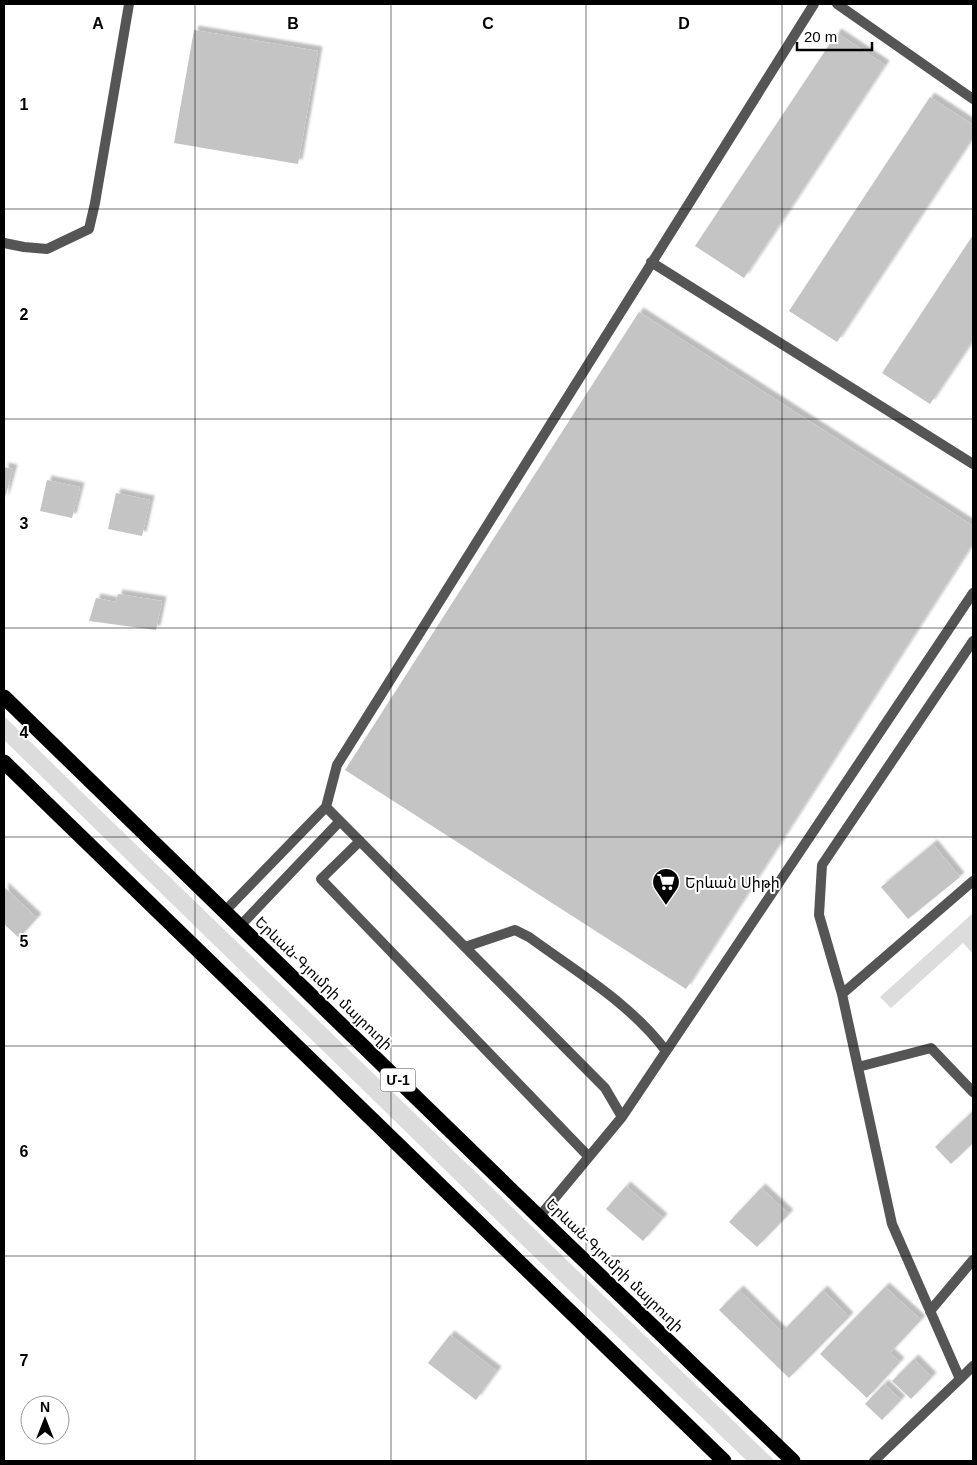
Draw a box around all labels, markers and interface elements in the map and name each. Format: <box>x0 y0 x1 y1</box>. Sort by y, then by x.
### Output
text: A <box>92 15 104 32</box>
text: B <box>287 15 299 32</box>
text: C <box>482 15 494 32</box>
text: D <box>678 15 690 32</box>
scale bar <box>797 20 872 52</box>
text: 20 m <box>804 28 837 45</box>
text: 1 <box>20 96 29 113</box>
text: 2 <box>20 306 29 323</box>
text: 3 <box>20 515 29 532</box>
text: 4 <box>20 724 29 741</box>
supermarket icon: Երևան Սիթի <box>651 867 681 906</box>
place label: Երևան Սիթի <box>685 874 780 892</box>
street label: Երևան-Գյումրի մայրուղի <box>251 913 396 1054</box>
text: 5 <box>20 933 29 950</box>
road number: Մ-1 <box>380 1068 416 1092</box>
text: 6 <box>20 1143 29 1160</box>
street label: Երևան-Գյումրի մայրուղի <box>542 1195 687 1336</box>
text: 7 <box>20 1352 29 1369</box>
north arrow <box>20 1395 70 1445</box>
text: N <box>40 1399 50 1415</box>

